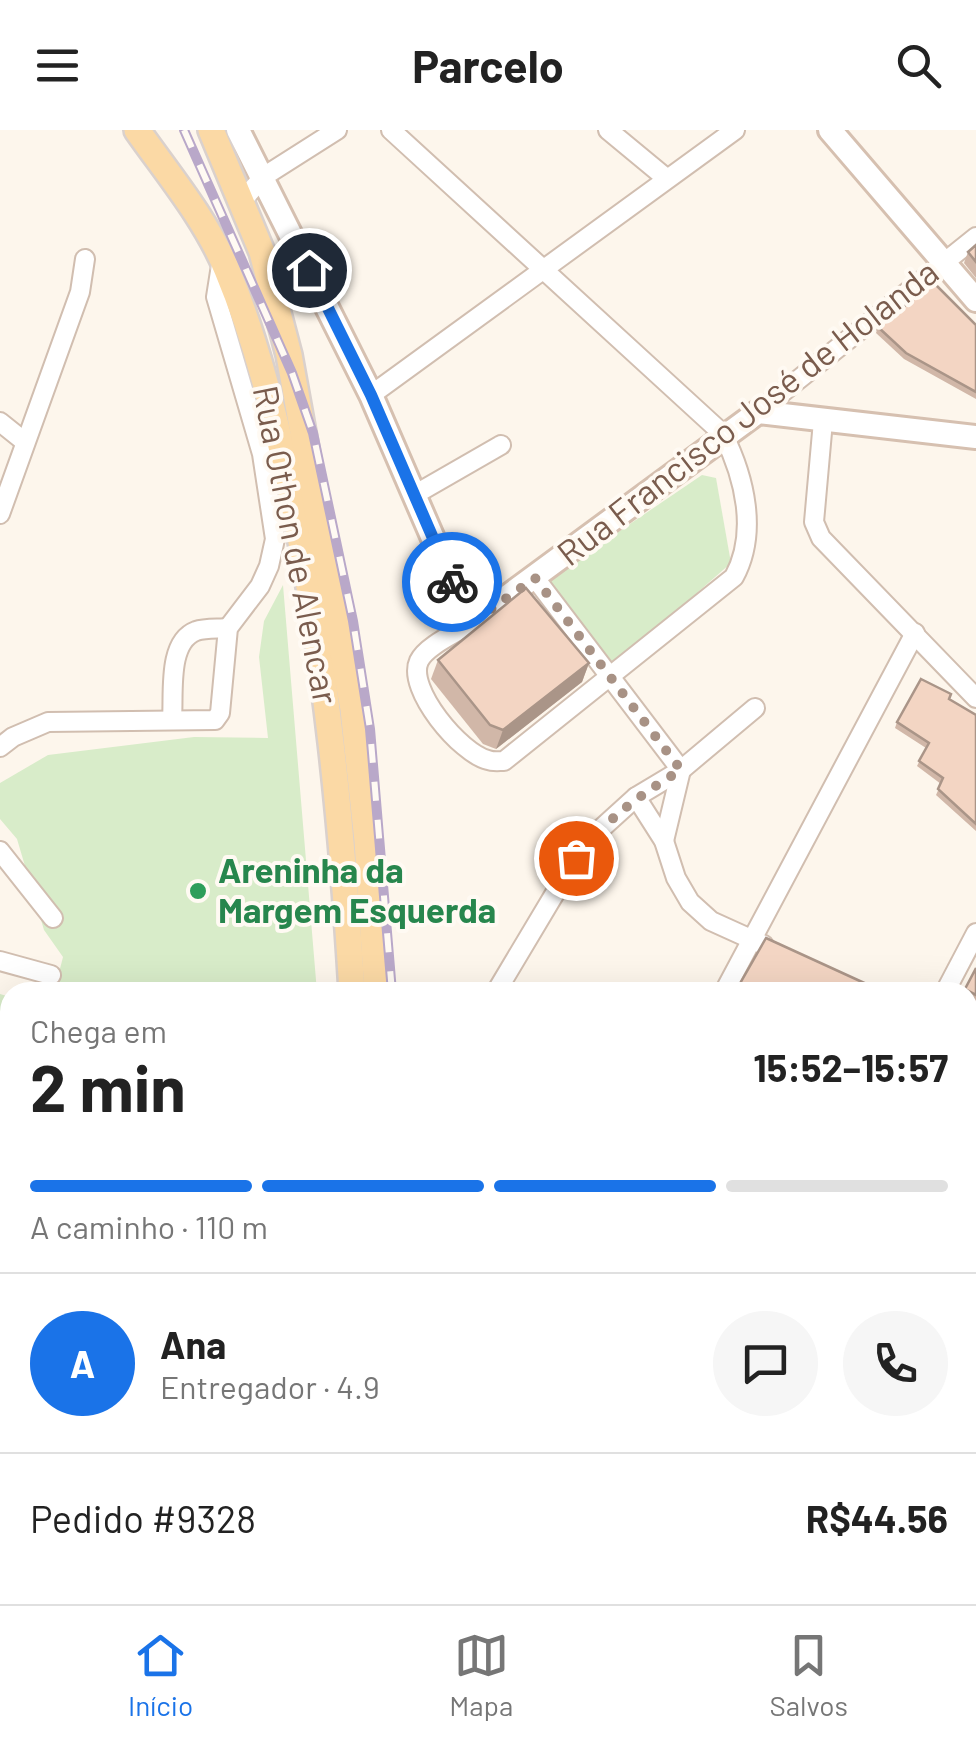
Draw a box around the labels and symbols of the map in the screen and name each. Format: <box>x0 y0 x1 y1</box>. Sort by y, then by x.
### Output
pin <box>267 228 352 313</box>
street label: Rua Francisco José de Holanda <box>548 250 946 573</box>
street label: Rua Othon de Alencar <box>246 382 348 708</box>
courier <box>402 532 502 632</box>
pin <box>534 816 619 901</box>
place label: Areninha da Margem Esquerda <box>218 848 496 930</box>
marker: Areninha da Margem Esquerda <box>187 880 209 902</box>

